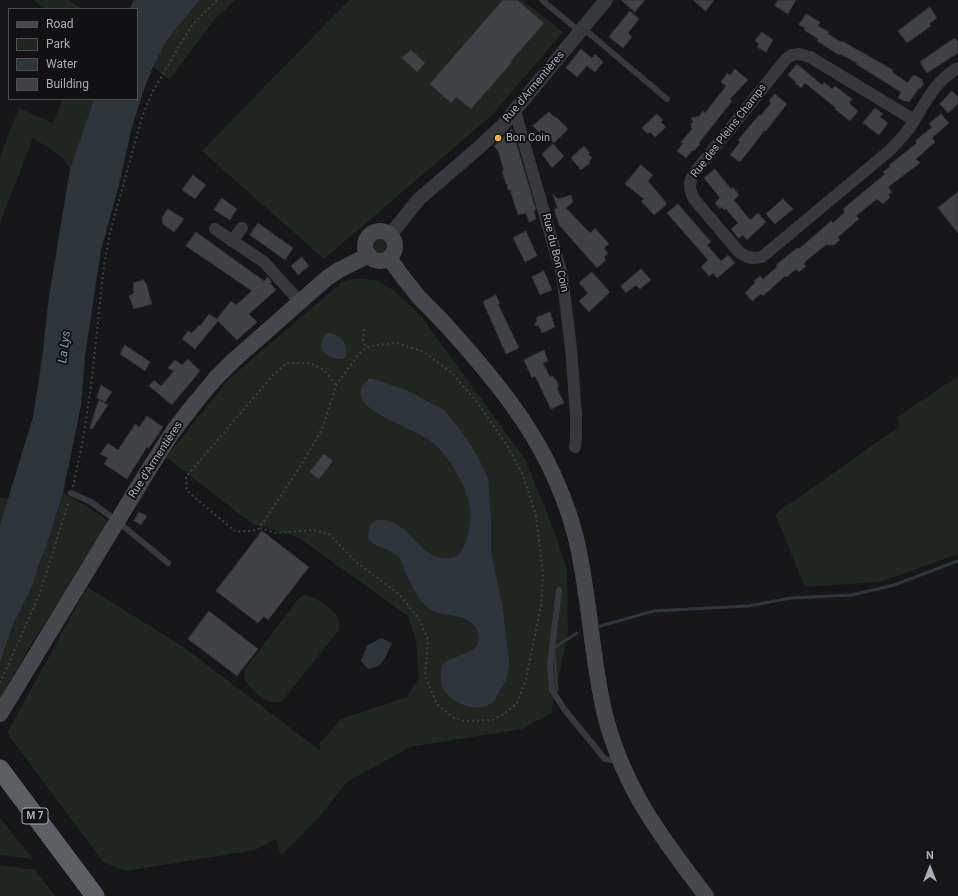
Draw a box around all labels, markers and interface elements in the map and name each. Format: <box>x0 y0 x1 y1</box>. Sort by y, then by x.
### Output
legend <box>8 8 138 100</box>
text: Road <box>46 17 74 31</box>
text: Park <box>46 37 70 51</box>
street label: Rue d'Armentières <box>500 49 568 125</box>
text: Water <box>46 57 77 71</box>
text: Building <box>46 77 89 91</box>
street label: Rue des Pleins Champs <box>688 82 770 180</box>
place label: Bon Coin <box>506 131 550 145</box>
marker: Bon Coin <box>493 133 503 143</box>
street label: Rue du Bon Coin <box>539 212 571 294</box>
water label: La Lys <box>56 330 74 364</box>
street label: Rue d'Armentières <box>126 419 186 501</box>
road number: M 7 <box>22 808 48 824</box>
north arrow <box>910 848 950 888</box>
text: N <box>926 849 934 862</box>

